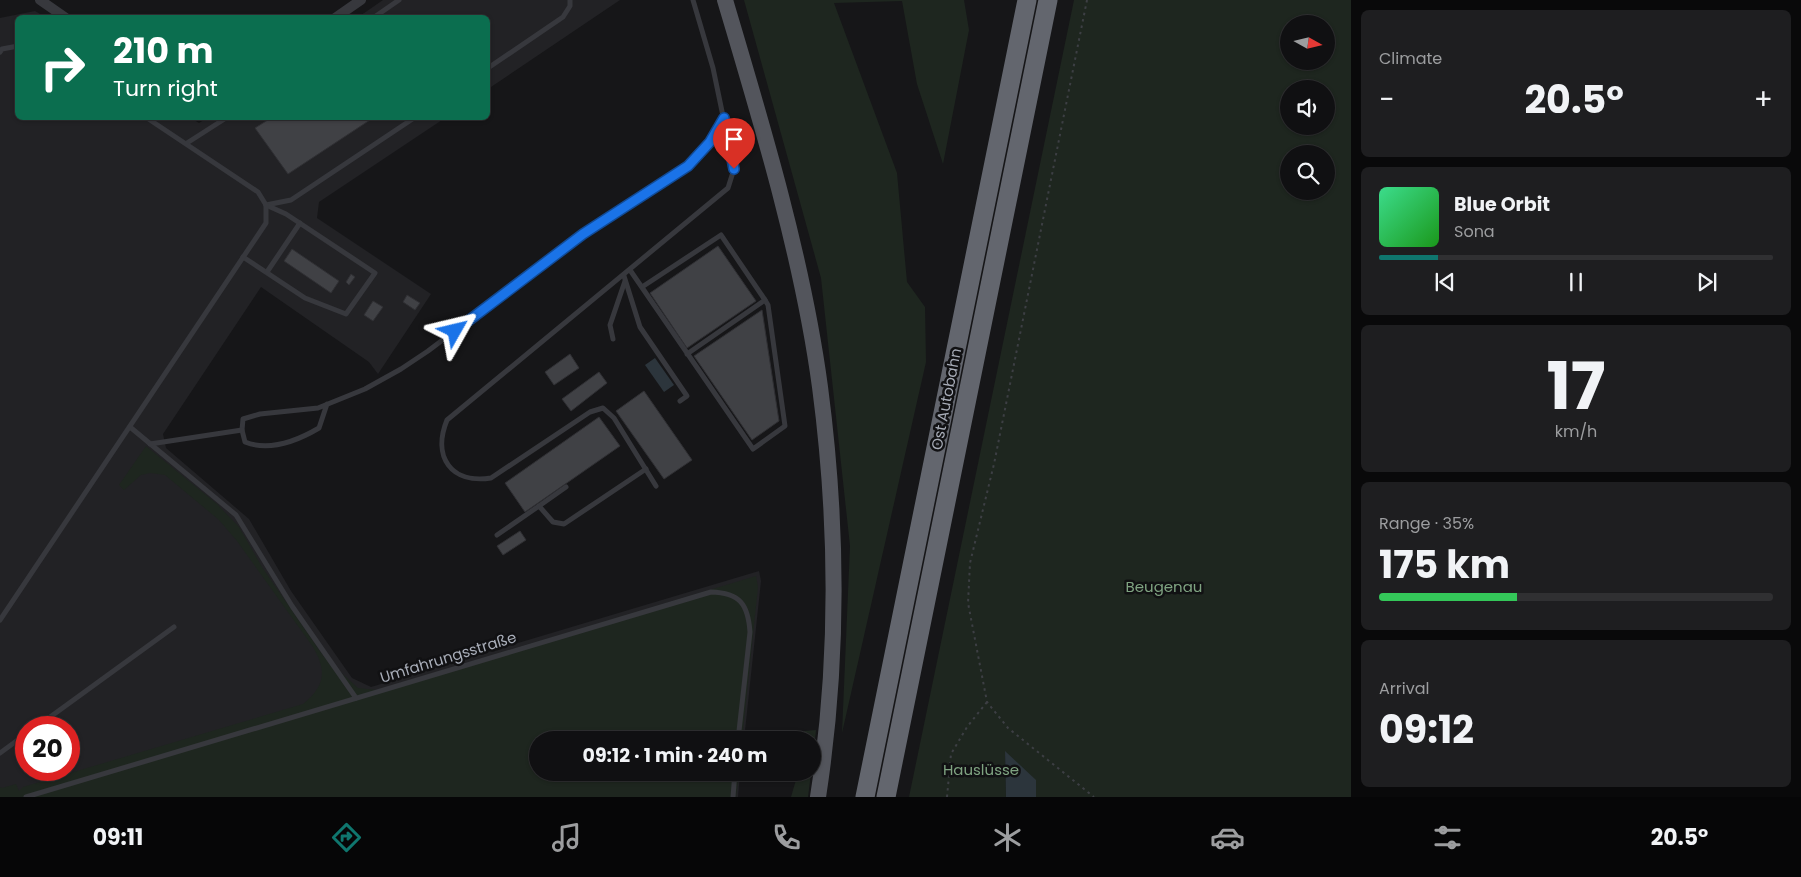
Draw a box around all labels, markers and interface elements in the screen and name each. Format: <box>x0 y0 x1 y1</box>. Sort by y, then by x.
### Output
north arrow <box>1280 15 1335 70</box>
map controls <box>1280 15 1335 200</box>
text: 210 m <box>113 26 213 75</box>
icon: right <box>30 35 95 100</box>
text: Climate <box>1379 47 1442 70</box>
text: Turn right <box>113 73 218 104</box>
text: 20.5° <box>1524 73 1624 126</box>
button: sound <box>1280 80 1335 135</box>
text: − <box>1379 80 1394 119</box>
text: + <box>1754 80 1773 119</box>
pin <box>713 118 755 169</box>
icon: arrive <box>720 125 748 153</box>
button: search <box>1280 145 1335 200</box>
text: Blue Orbit <box>1454 191 1550 218</box>
text: Sona <box>1454 220 1495 243</box>
icon: previous <box>1431 268 1459 296</box>
icon: pause <box>1562 268 1590 296</box>
icon: next <box>1693 268 1721 296</box>
position arrow <box>428 304 480 356</box>
text: 17 <box>1546 341 1606 432</box>
street label: Ost Autobahn <box>926 346 966 452</box>
text: km/h <box>1555 420 1597 443</box>
text: Range · 35% <box>1379 512 1474 535</box>
text: 175 km <box>1379 538 1510 591</box>
park label: Beugenau <box>1126 576 1202 597</box>
street label: Umfahrungsstraße <box>377 626 519 688</box>
text: Arrival <box>1379 677 1429 700</box>
text: 09:12 <box>1379 703 1474 756</box>
speed limit sign: 20 <box>15 716 80 781</box>
text: 09:12 · 1 min · 240 m <box>583 742 767 769</box>
park label: Hauslüsse <box>943 759 1019 780</box>
icon: directions <box>329 820 364 855</box>
icon: music <box>549 820 584 855</box>
icon: phone <box>769 820 804 855</box>
icon: climate <box>990 820 1025 855</box>
icon: car <box>1210 820 1245 855</box>
icon: filters <box>1430 820 1465 855</box>
text: 09:11 <box>93 822 143 853</box>
text: 20.5° <box>1651 822 1708 853</box>

